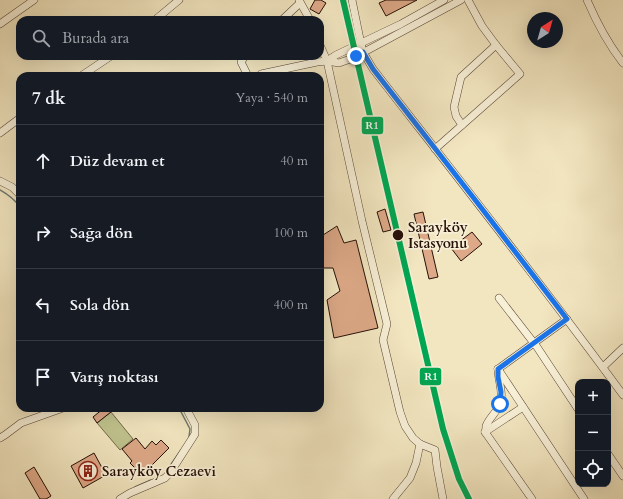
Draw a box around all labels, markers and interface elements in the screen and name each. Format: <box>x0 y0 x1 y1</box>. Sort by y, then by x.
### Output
north arrow <box>527 12 563 48</box>
search box <box>16 16 324 60</box>
icon: search <box>30 27 52 49</box>
text: Burada ara <box>62 28 129 48</box>
route end <box>347 47 365 65</box>
text: 7 dk <box>32 87 66 110</box>
text: Yaya · 540 m <box>235 89 308 107</box>
line badge: R1 <box>361 116 384 135</box>
text: R1 <box>365 118 379 133</box>
icon: ahead <box>32 150 54 172</box>
text: Düz devam et <box>70 151 165 171</box>
text: 40 m <box>280 152 308 170</box>
place label: Sarayköy Istasyonu <box>408 218 468 253</box>
icon: right <box>32 222 54 244</box>
text: Sağa dön <box>70 223 133 243</box>
text: 100 m <box>274 224 308 242</box>
marker: Sarayköy Istasyonu <box>391 228 405 242</box>
icon: left <box>32 294 54 316</box>
text: Sola dön <box>70 295 130 315</box>
text: 400 m <box>274 296 308 314</box>
icon: arrive <box>32 366 54 388</box>
text: Varış noktası <box>70 367 159 387</box>
line badge: R1 <box>419 367 442 386</box>
text: R1 <box>424 369 438 384</box>
map controls <box>575 379 611 487</box>
button: + <box>575 379 611 415</box>
route start <box>491 395 509 413</box>
button: − <box>575 415 611 451</box>
button: locate <box>575 451 611 487</box>
building icon: Sarayköy Cezaevi <box>77 460 99 482</box>
place label: Sarayköy Cezaevi <box>102 462 216 481</box>

